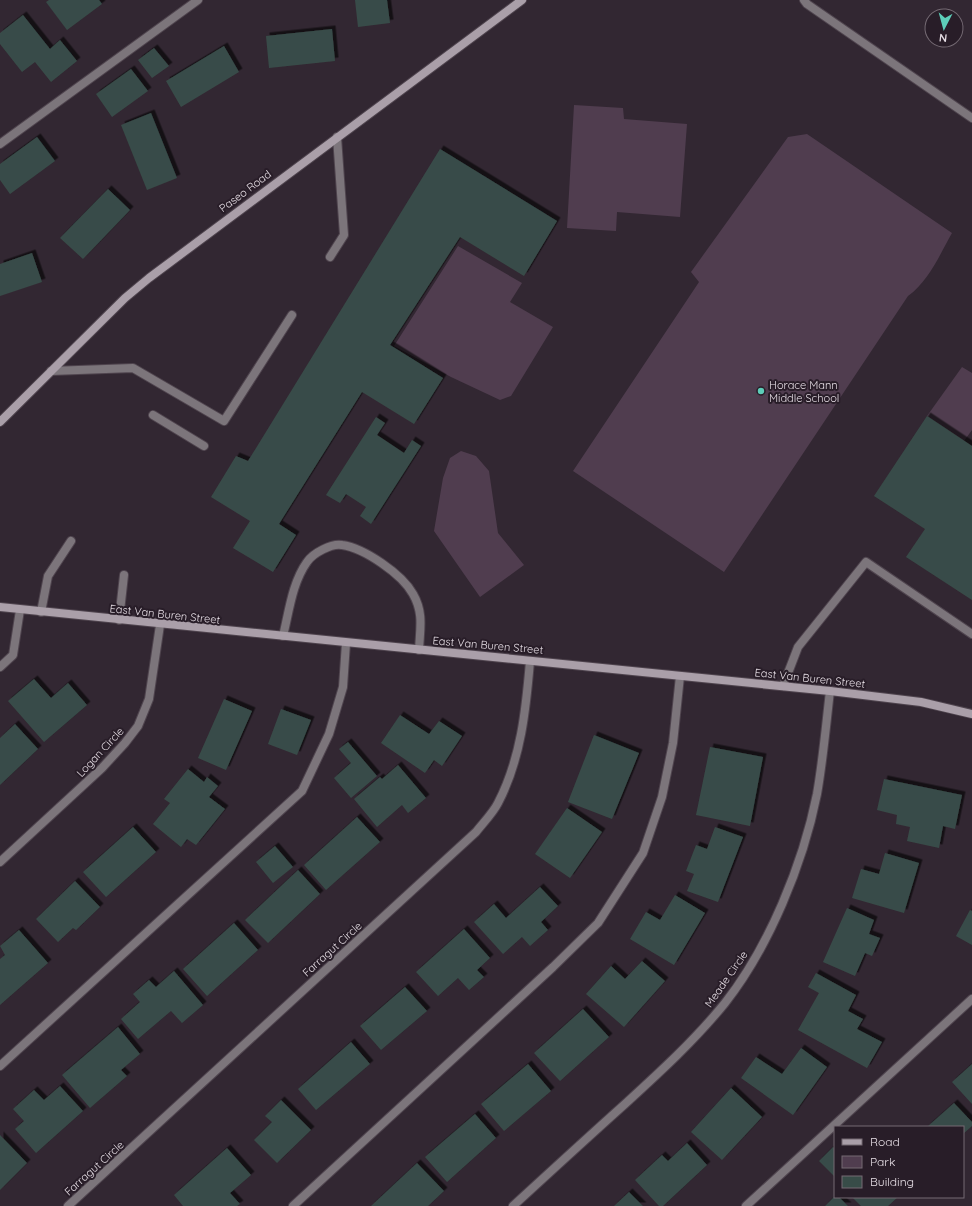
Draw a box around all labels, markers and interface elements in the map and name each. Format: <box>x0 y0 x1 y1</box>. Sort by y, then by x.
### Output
north arrow <box>924 8 964 48</box>
text: N <box>938 31 948 45</box>
street label: Paseo Road <box>216 167 274 215</box>
place label: Horace Mann Middle School <box>769 378 839 405</box>
marker: Horace Mann Middle School <box>756 386 766 396</box>
street label: East Van Buren Street <box>109 601 221 627</box>
street label: East Van Buren Street <box>432 633 544 657</box>
street label: East Van Buren Street <box>754 665 866 691</box>
street label: Logan Circle <box>73 724 127 780</box>
street label: Farragut Circle <box>299 919 365 979</box>
street label: Meade Circle <box>701 948 751 1010</box>
legend <box>834 1126 964 1198</box>
text: Road <box>870 1134 900 1149</box>
street label: Farragut Circle <box>61 1138 127 1198</box>
text: Park <box>870 1154 895 1169</box>
text: Building <box>870 1174 914 1189</box>

